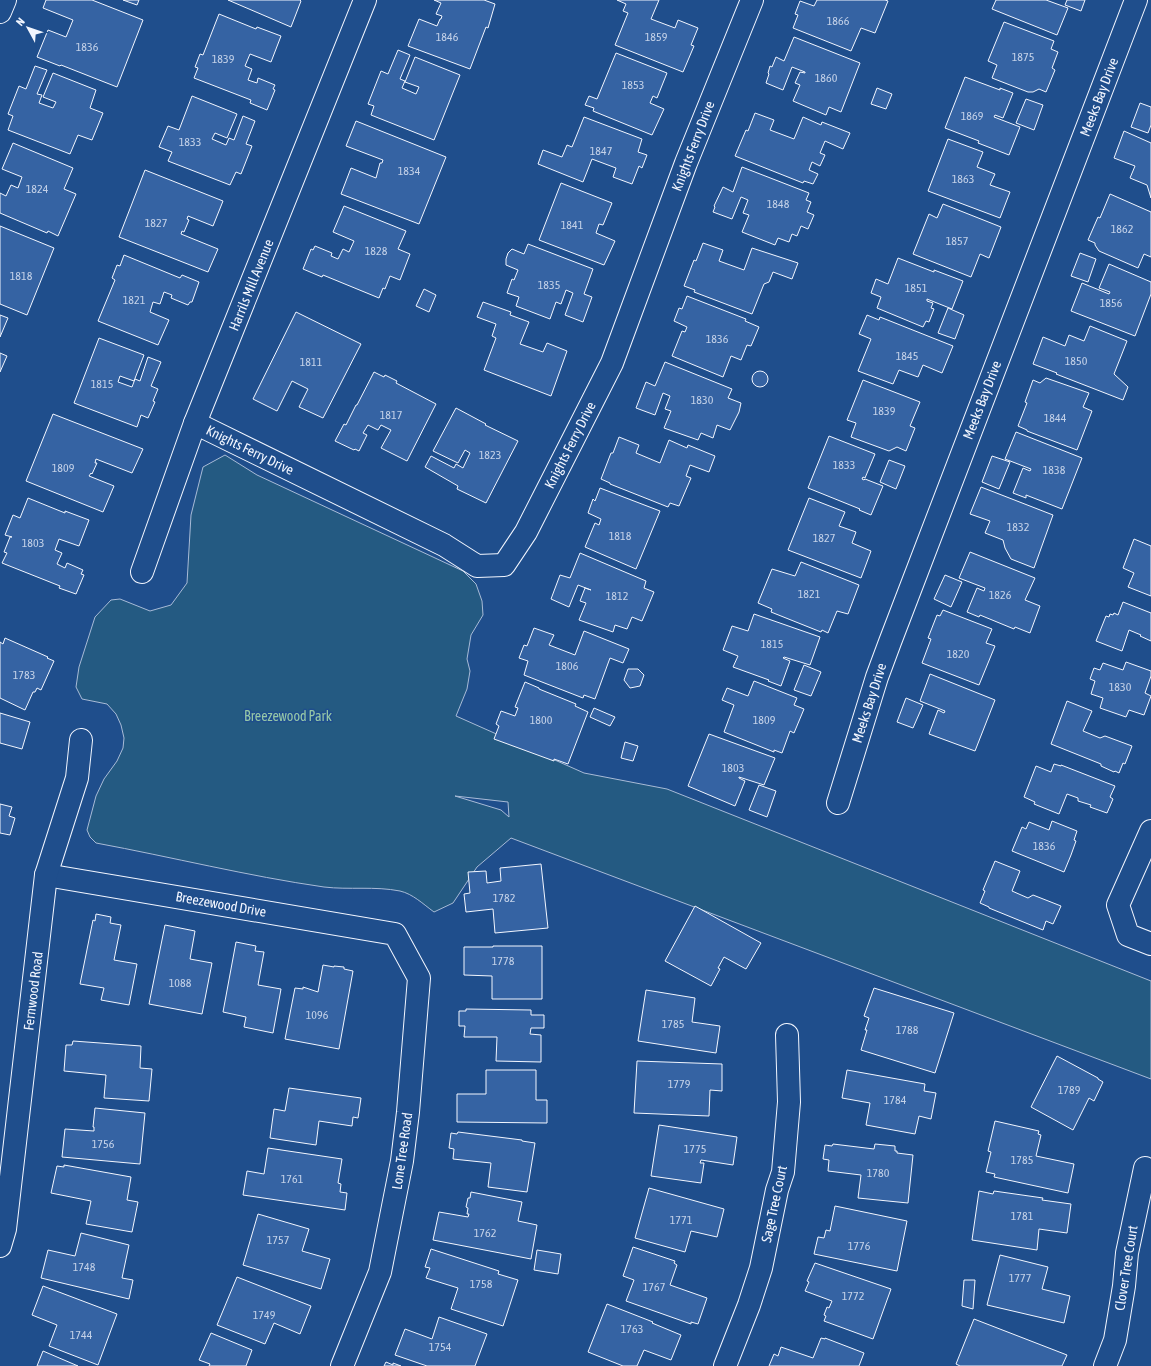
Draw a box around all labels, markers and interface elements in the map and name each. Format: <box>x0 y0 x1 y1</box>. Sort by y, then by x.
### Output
north arrow <box>8 8 48 48</box>
house number: 1866 <box>827 14 850 28</box>
text: N <box>14 15 27 28</box>
house number: 1846 <box>436 30 459 44</box>
house number: 1859 <box>645 30 668 44</box>
house number: 1836 <box>76 40 99 54</box>
house number: 1875 <box>1012 50 1034 64</box>
house number: 1839 <box>212 52 235 66</box>
street label: Meeks Bay Drive <box>1077 55 1121 139</box>
house number: 1860 <box>815 71 838 85</box>
house number: 1853 <box>622 78 644 92</box>
street label: Knights Ferry Drive <box>668 99 718 193</box>
house number: 1869 <box>961 109 984 123</box>
house number: 1833 <box>179 135 201 149</box>
house number: 1847 <box>590 144 613 158</box>
house number: 1834 <box>398 164 421 178</box>
house number: 1863 <box>952 172 974 186</box>
house number: 1824 <box>26 182 49 196</box>
house number: 1848 <box>767 197 790 211</box>
house number: 1827 <box>145 216 168 230</box>
house number: 1841 <box>561 218 584 232</box>
house number: 1862 <box>1111 222 1133 236</box>
house number: 1857 <box>946 234 969 248</box>
street label: Harrils Mill Avenue <box>225 237 277 333</box>
house number: 1828 <box>365 244 388 258</box>
house number: 1818 <box>10 269 33 283</box>
house number: 1835 <box>538 278 560 292</box>
house number: 1851 <box>905 281 928 295</box>
house number: 1821 <box>123 293 146 307</box>
house number: 1856 <box>1100 296 1123 310</box>
house number: 1836 <box>706 332 729 346</box>
house number: 1845 <box>896 349 918 363</box>
house number: 1850 <box>1065 354 1088 368</box>
house number: 1811 <box>300 355 323 369</box>
street label: Meeks Bay Drive <box>960 358 1004 442</box>
house number: 1815 <box>91 377 113 391</box>
house number: 1830 <box>691 393 714 407</box>
street label: Knights Ferry Drive <box>541 399 599 491</box>
house number: 1839 <box>873 404 896 418</box>
house number: 1817 <box>380 408 403 422</box>
house number: 1844 <box>1044 411 1067 425</box>
street label: Knights Ferry Drive <box>204 422 296 478</box>
house number: 1823 <box>479 448 501 462</box>
house number: 1833 <box>833 458 855 472</box>
house number: 1809 <box>52 461 75 475</box>
house number: 1838 <box>1043 463 1066 477</box>
house number: 1832 <box>1007 520 1029 534</box>
house number: 1818 <box>609 529 632 543</box>
house number: 1827 <box>813 531 836 545</box>
house number: 1803 <box>22 536 44 550</box>
house number: 1821 <box>798 587 821 601</box>
house number: 1826 <box>989 588 1012 602</box>
house number: 1812 <box>606 589 628 603</box>
house number: 1815 <box>761 637 783 651</box>
house number: 1820 <box>947 647 970 661</box>
house number: 1806 <box>556 659 579 673</box>
street label: Meeks Bay Drive <box>849 661 889 745</box>
house number: 1783 <box>13 668 35 682</box>
house number: 1830 <box>1109 680 1132 694</box>
park label: Breezewood Park <box>244 708 332 724</box>
house number: 1800 <box>530 713 553 727</box>
house number: 1809 <box>753 713 776 727</box>
house number: 1803 <box>722 761 744 775</box>
house number: 1836 <box>1033 839 1056 853</box>
street label: Breezewood Drive <box>174 888 268 920</box>
house number: 1782 <box>493 891 515 905</box>
street label: Fernwood Road <box>20 951 46 1031</box>
house number: 1778 <box>492 954 515 968</box>
house number: 1088 <box>169 976 192 990</box>
house number: 1096 <box>306 1008 329 1022</box>
house number: 1785 <box>662 1017 684 1031</box>
house number: 1788 <box>896 1023 919 1037</box>
house number: 1779 <box>668 1077 691 1091</box>
house number: 1789 <box>1058 1083 1081 1097</box>
house number: 1784 <box>884 1093 907 1107</box>
street label: Lone Tree Road <box>389 1111 415 1191</box>
house number: 1756 <box>92 1137 115 1151</box>
house number: 1775 <box>684 1142 706 1156</box>
house number: 1785 <box>1011 1153 1033 1167</box>
street label: Sage Tree Court <box>758 1164 790 1244</box>
house number: 1780 <box>867 1166 890 1180</box>
house number: 1761 <box>281 1172 304 1186</box>
house number: 1781 <box>1011 1209 1034 1223</box>
house number: 1771 <box>670 1213 693 1227</box>
street label: Clover Tree Court <box>1111 1224 1141 1312</box>
house number: 1762 <box>474 1226 496 1240</box>
house number: 1757 <box>267 1233 290 1247</box>
house number: 1776 <box>848 1239 871 1253</box>
house number: 1748 <box>73 1260 96 1274</box>
house number: 1777 <box>1009 1271 1032 1285</box>
house number: 1758 <box>470 1277 493 1291</box>
house number: 1767 <box>643 1280 666 1294</box>
house number: 1772 <box>842 1289 864 1303</box>
house number: 1749 <box>253 1308 276 1322</box>
house number: 1763 <box>621 1322 643 1336</box>
house number: 1744 <box>70 1328 93 1342</box>
house number: 1754 <box>429 1340 452 1354</box>

